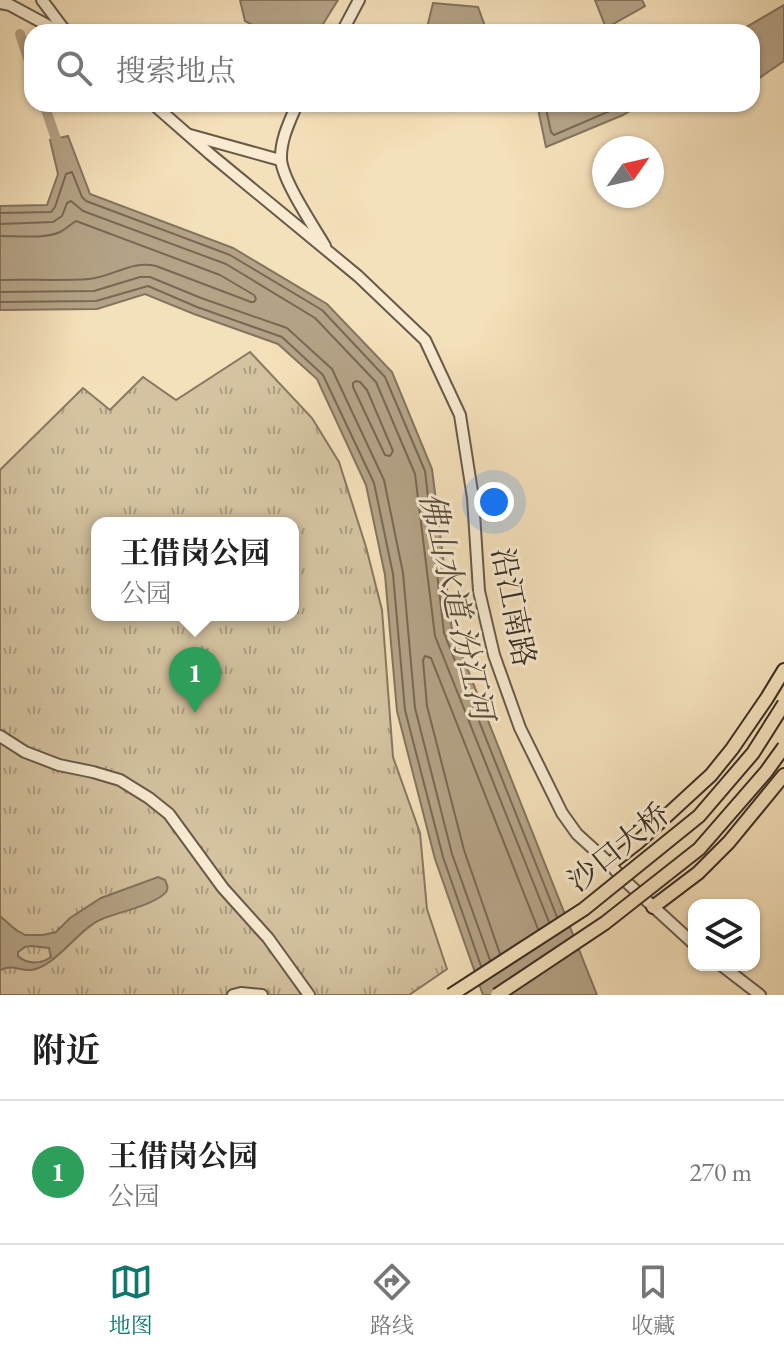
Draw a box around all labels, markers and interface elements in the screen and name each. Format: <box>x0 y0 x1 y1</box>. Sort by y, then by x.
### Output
search box <box>24 24 760 112</box>
icon: search <box>52 46 96 90</box>
text: 搜索地点 <box>116 51 236 90</box>
north arrow <box>592 136 664 208</box>
your location <box>474 482 514 522</box>
water label: 佛山水道-汾江河 <box>410 488 505 729</box>
popup <box>91 517 299 621</box>
text: 王借岗公园 <box>120 533 270 572</box>
street label: 沿江南路 <box>483 544 545 670</box>
text: 公园 <box>120 576 172 610</box>
pin: 1 <box>169 647 221 713</box>
street label: 沙口大桥 <box>559 794 677 900</box>
map controls <box>688 899 760 971</box>
button: layers <box>688 899 760 971</box>
text: 附近 <box>32 1028 100 1072</box>
text: 王借岗公园 <box>108 1136 258 1175</box>
text: 1 <box>51 1155 65 1189</box>
text: 270 m <box>689 1155 752 1189</box>
text: 公园 <box>108 1179 160 1213</box>
tab: 地图 <box>109 1260 153 1340</box>
tab: 路线 <box>370 1260 414 1340</box>
tab: 收藏 <box>631 1260 675 1340</box>

